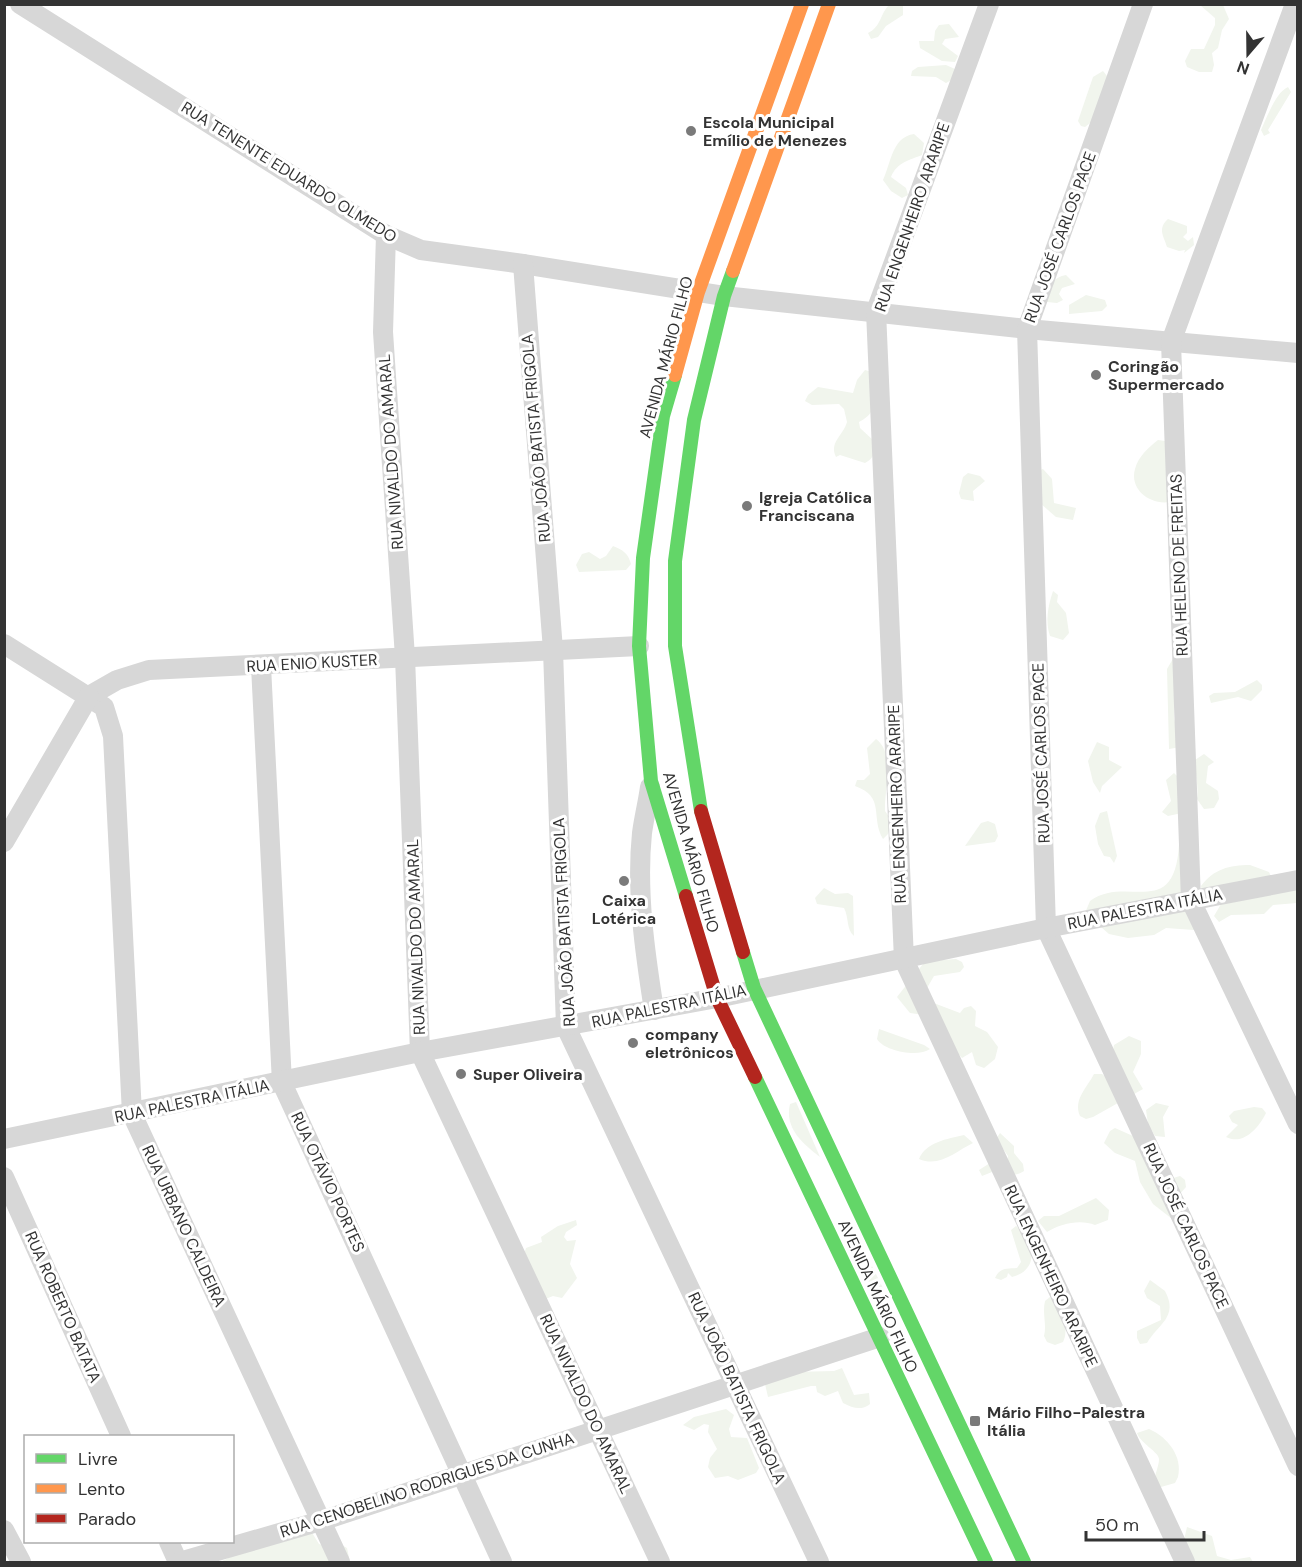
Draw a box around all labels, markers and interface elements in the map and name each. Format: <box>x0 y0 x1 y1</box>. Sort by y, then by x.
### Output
north arrow <box>1218 24 1278 84</box>
text: N <box>1234 56 1252 79</box>
street label: RUA TENENTE EDUARDO OLMEDO <box>177 97 401 247</box>
place label: Escola Municipal Emílio de Menezes <box>703 112 847 151</box>
street label: RUA ENGENHEIRO ARARIPE <box>870 120 954 314</box>
marker: Escola Municipal Emílio de Menezes <box>684 124 698 138</box>
street label: RUA JOSÉ CARLOS PACE <box>1019 149 1101 325</box>
street label: AVENIDA MÁRIO FILHO <box>634 274 698 440</box>
street label: RUA JOÃO BATISTA FRIGOLA <box>516 333 556 543</box>
street label: RUA NIVALDO DO AMARAL <box>374 354 408 550</box>
place label: Coringão Supermercado <box>1108 356 1225 395</box>
marker: Coringão Supermercado <box>1089 368 1103 382</box>
street label: RUA HELENO DE FREITAS <box>1165 474 1193 656</box>
place label: Igreja Católica Franciscana <box>759 487 872 526</box>
marker: Igreja Católica Franciscana <box>740 499 754 513</box>
street label: RUA ENIO KUSTER <box>246 649 378 677</box>
street label: RUA JOSÉ CARLOS PACE <box>1027 663 1055 843</box>
street label: RUA ENGENHEIRO ARARIPE <box>883 704 911 904</box>
street label: AVENIDA MÁRIO FILHO <box>658 769 724 935</box>
street label: RUA JOÃO BATISTA FRIGOLA <box>548 817 580 1027</box>
street label: RUA NIVALDO DO AMARAL <box>402 839 430 1035</box>
marker: Caixa Lotérica <box>617 874 631 888</box>
street label: RUA PALESTRA ITÁLIA <box>1066 884 1225 934</box>
place label: Caixa Lotérica <box>592 890 656 929</box>
street label: RUA PALESTRA ITÁLIA <box>590 979 749 1033</box>
place label: company eletrônicos <box>645 1024 734 1063</box>
marker: company eletrônicos <box>626 1036 640 1050</box>
place label: Super Oliveira <box>473 1064 583 1085</box>
marker: Super Oliveira <box>454 1067 468 1081</box>
street label: RUA PALESTRA ITÁLIA <box>113 1074 272 1128</box>
street label: RUA OTÁVIO PORTES <box>286 1108 370 1256</box>
street label: RUA JOSÉ CARLOS PACE <box>1138 1140 1234 1312</box>
street label: RUA URBANO CALDEIRA <box>137 1142 231 1311</box>
street label: RUA ENGENHEIRO ARARIPE <box>999 1181 1103 1371</box>
street label: AVENIDA MÁRIO FILHO <box>833 1216 923 1376</box>
street label: RUA ROBERTO BATATA <box>20 1228 106 1386</box>
street label: RUA JOÃO BATISTA FRIGOLA <box>683 1289 791 1488</box>
street label: RUA NIVALDO DO AMARAL <box>535 1311 637 1497</box>
place label: Mário Filho-Palestra Itália <box>987 1402 1145 1441</box>
marker: Mário Filho-Palestra Itália <box>968 1414 982 1428</box>
street label: RUA CENOBELINO RODRIGUES DA CUNHA <box>277 1427 577 1543</box>
legend <box>24 1435 234 1543</box>
text: Livre <box>78 1447 118 1471</box>
text: Lento <box>78 1477 125 1501</box>
scale bar <box>1086 1504 1204 1542</box>
text: Parado <box>78 1507 136 1531</box>
text: 50 m <box>1095 1513 1139 1537</box>

